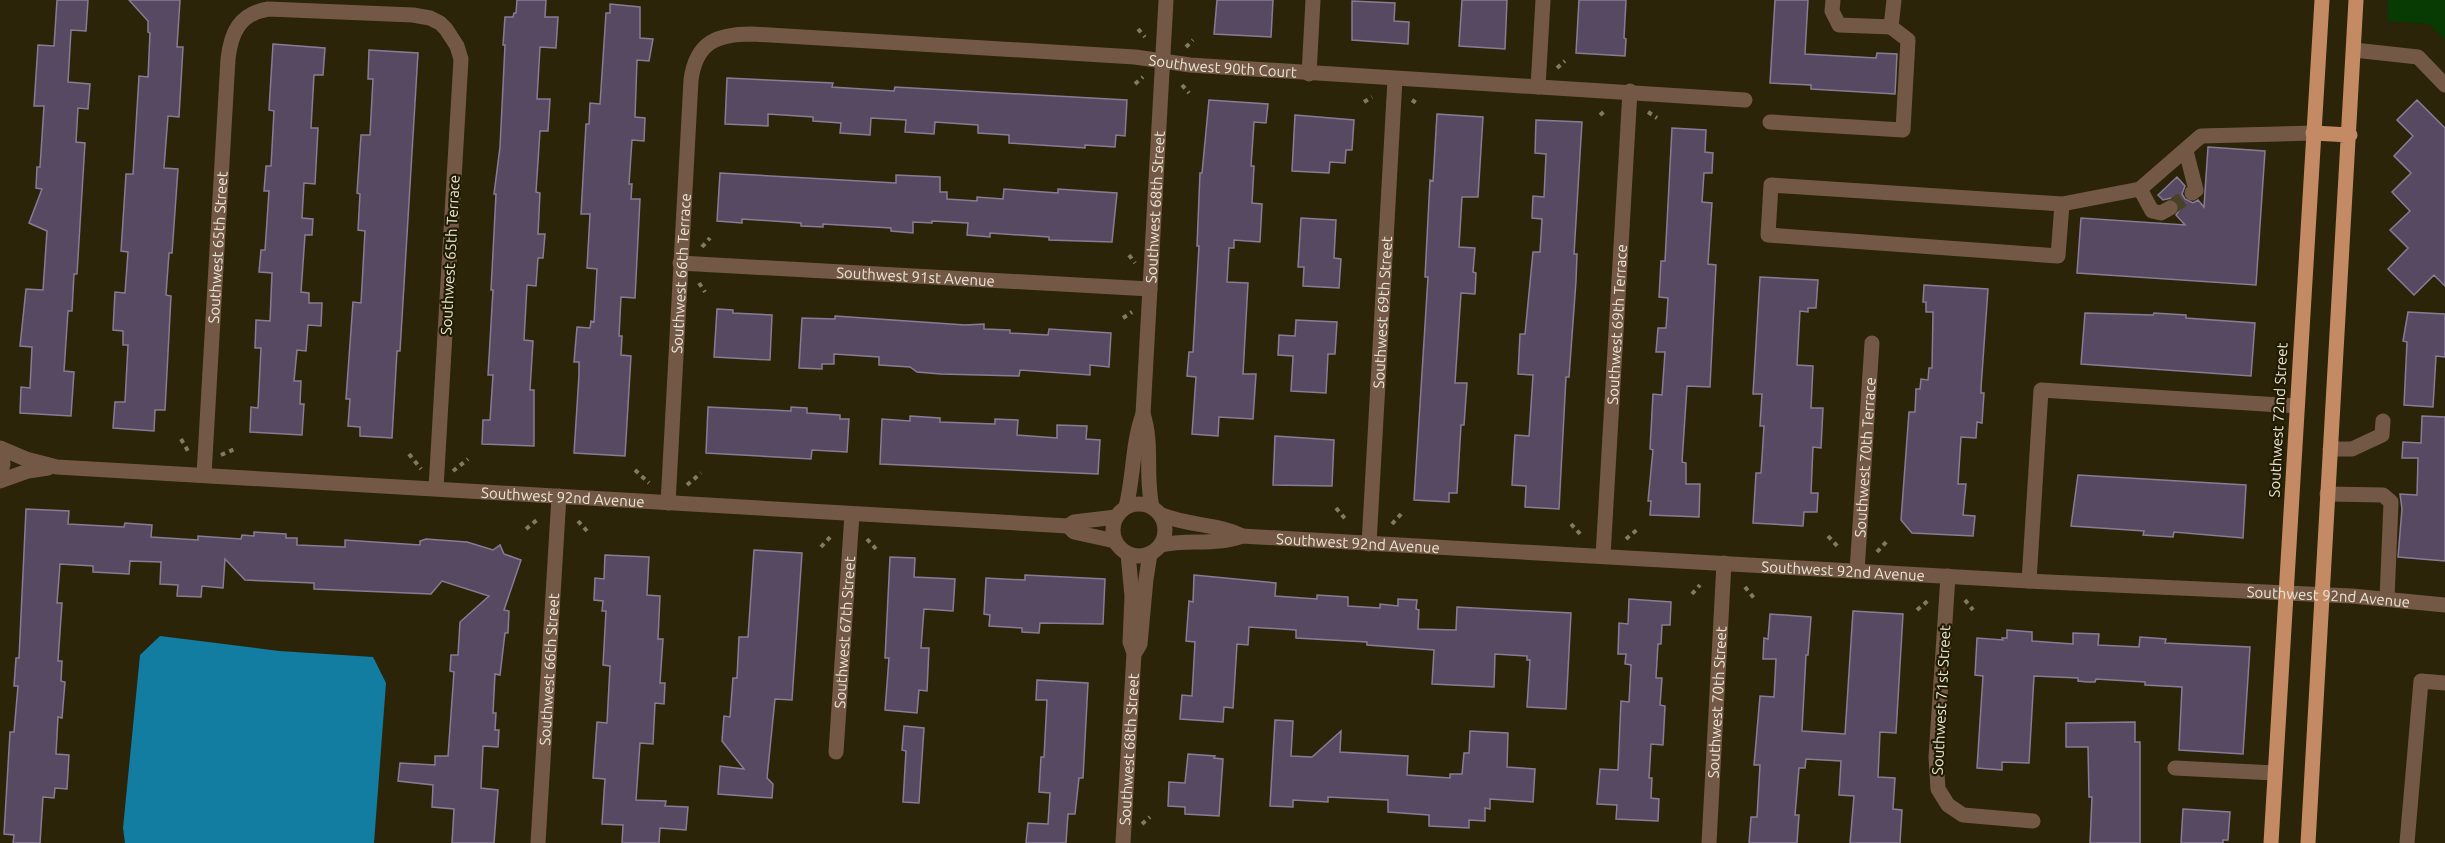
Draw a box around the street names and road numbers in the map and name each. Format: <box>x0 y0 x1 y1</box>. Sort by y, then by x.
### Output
street label: Southwest 90th Court <box>1148 51 1297 80</box>
street label: Southwest 68th Street <box>1142 130 1167 284</box>
street label: Southwest 65th Street <box>204 171 230 324</box>
street label: Southwest 65th Terrace <box>437 174 463 336</box>
street label: Southwest 66th Terrace <box>668 193 693 354</box>
street label: Southwest 69th Street <box>1369 236 1395 389</box>
street label: Southwest 69th Terrace <box>1603 244 1630 405</box>
street label: Southwest 91st Avenue <box>836 263 995 289</box>
street label: Southwest 72nd Street <box>2265 342 2291 498</box>
street label: Southwest 70th Terrace <box>1851 377 1878 538</box>
street label: Southwest 92nd Avenue <box>481 483 645 510</box>
street label: Southwest 92nd Avenue <box>1276 529 1440 556</box>
street label: Southwest 67th Street <box>830 556 858 709</box>
street label: Southwest 92nd Avenue <box>1761 557 1925 584</box>
street label: Southwest 92nd Avenue <box>2246 583 2411 610</box>
street label: Southwest 66th Street <box>535 593 562 746</box>
street label: Southwest 71st Street <box>1929 625 1953 775</box>
street label: Southwest 70th Street <box>1704 626 1729 779</box>
street label: Southwest 68th Street <box>1116 673 1141 826</box>

